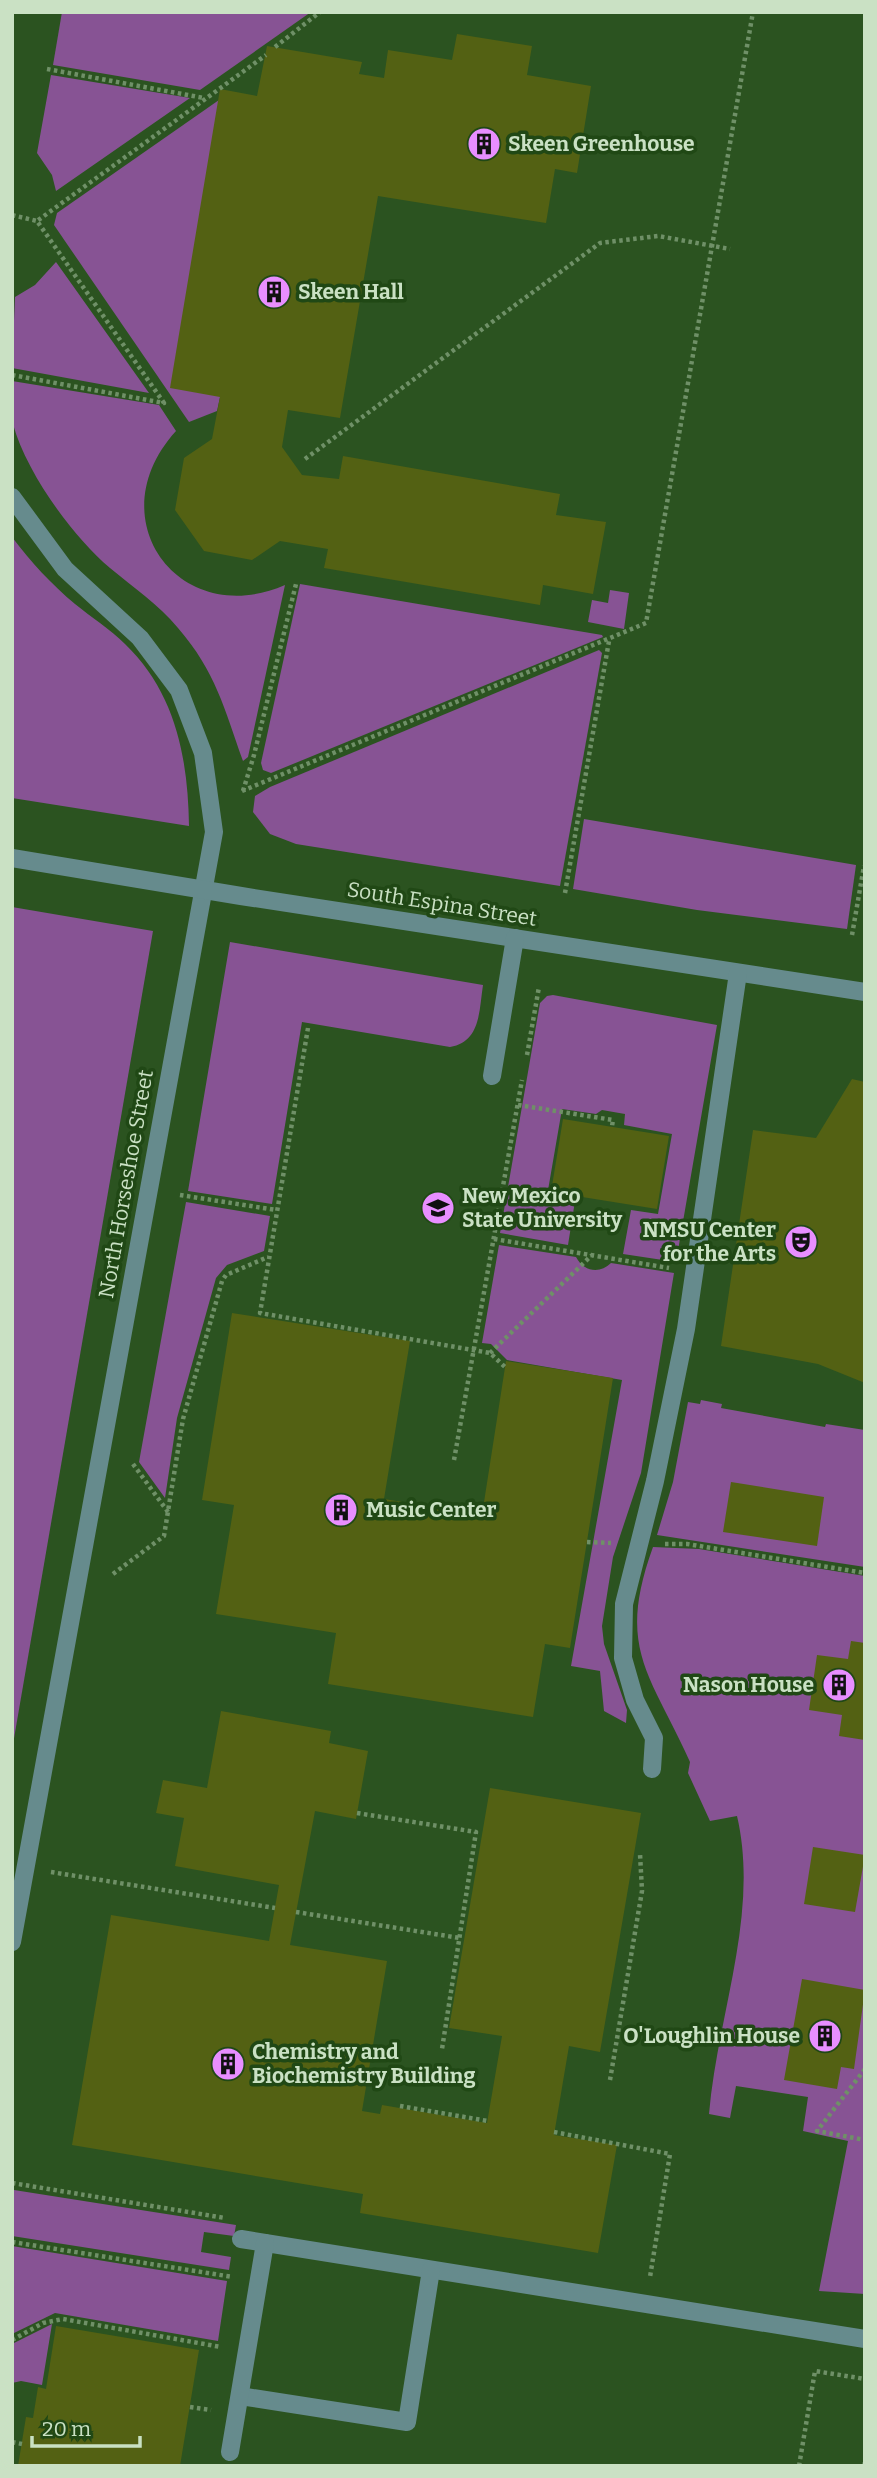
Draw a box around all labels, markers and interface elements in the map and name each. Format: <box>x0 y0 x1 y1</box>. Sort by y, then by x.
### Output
building icon: Skeen Greenhouse <box>465 125 503 163</box>
place label: Skeen Greenhouse <box>508 131 695 157</box>
building icon: Skeen Hall <box>255 273 293 311</box>
place label: Skeen Hall <box>298 279 404 305</box>
street label: South Espina Street <box>345 876 539 932</box>
street label: North Horseshoe Street <box>93 1067 159 1300</box>
place label: New Mexico State University <box>462 1183 623 1233</box>
school or university icon: New Mexico State University <box>419 1189 457 1227</box>
place label: NMSU Center for the Arts <box>643 1217 776 1267</box>
theatre icon: NMSU Center for the Arts <box>782 1223 820 1261</box>
building icon: Music Center <box>322 1491 360 1529</box>
place label: Music Center <box>366 1497 497 1523</box>
building icon: Nason House <box>820 1666 858 1704</box>
place label: Nason House <box>683 1672 814 1698</box>
building icon: O'Loughlin House <box>806 2017 844 2055</box>
place label: O'Loughlin House <box>623 2023 800 2049</box>
place label: Chemistry and Biochemistry Building <box>252 2039 475 2089</box>
building icon: Chemistry and Biochemistry Building <box>209 2045 247 2083</box>
scale bar <box>32 2404 140 2448</box>
text: 20 m <box>42 2416 91 2442</box>

